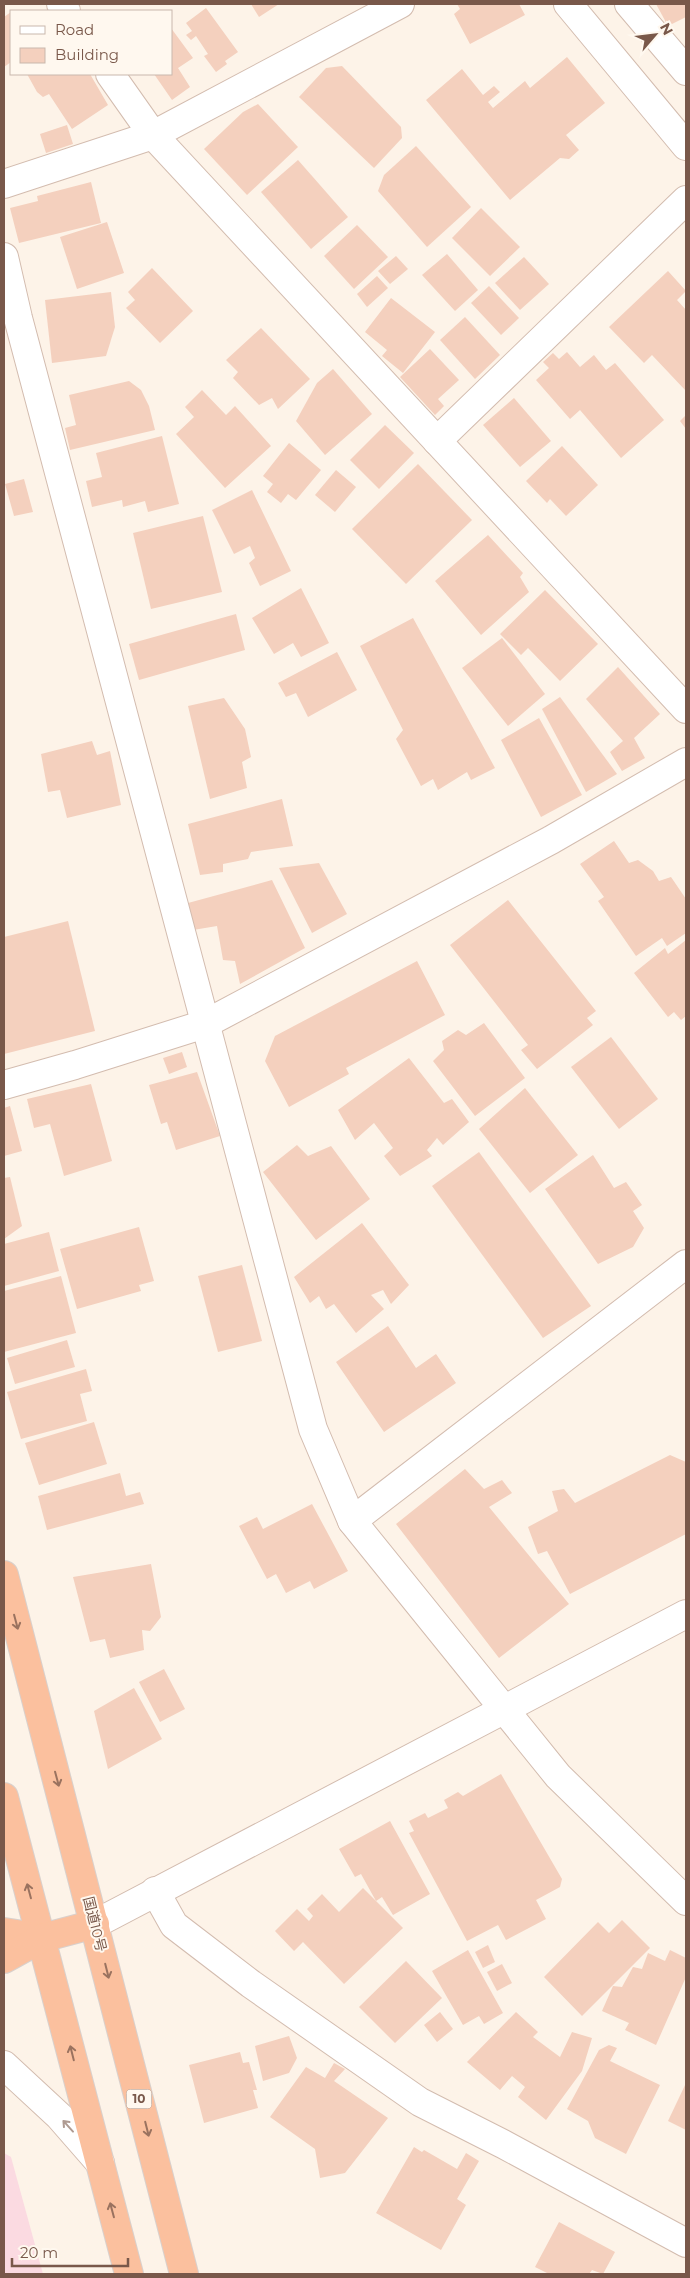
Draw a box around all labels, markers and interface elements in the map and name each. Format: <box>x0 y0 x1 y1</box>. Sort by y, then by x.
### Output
legend <box>10 10 172 75</box>
north arrow <box>630 10 680 60</box>
text: Road <box>55 20 94 39</box>
text: N <box>656 20 677 38</box>
text: Building <box>55 45 119 64</box>
one-way arrow <box>12 1614 21 1630</box>
one-way arrow <box>53 1771 62 1787</box>
one-way arrow <box>24 1883 33 1899</box>
street label: 国道10号 <box>79 1894 111 1954</box>
one-way arrow <box>103 1963 112 1979</box>
one-way arrow <box>67 2045 76 2061</box>
road number: 10 <box>126 2090 152 2108</box>
one-way arrow <box>62 2120 74 2133</box>
one-way arrow <box>143 2120 152 2136</box>
one-way arrow <box>107 2203 117 2219</box>
scale bar <box>12 2236 129 2268</box>
text: 20 m <box>20 2243 58 2262</box>

